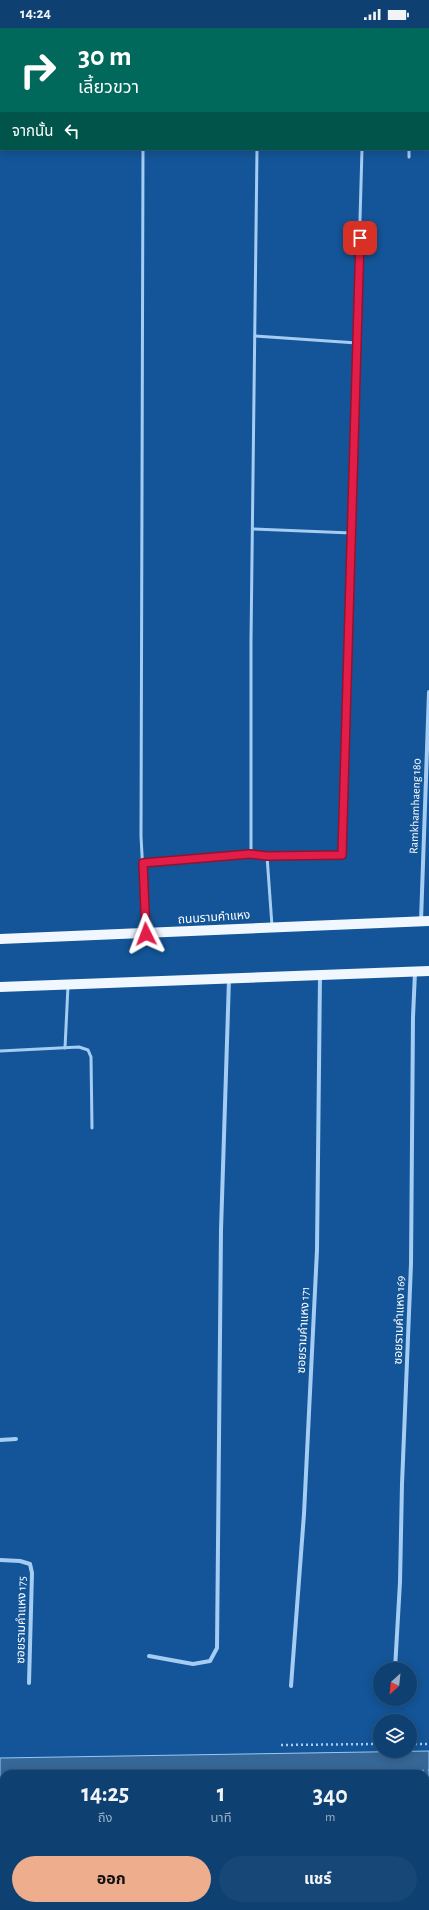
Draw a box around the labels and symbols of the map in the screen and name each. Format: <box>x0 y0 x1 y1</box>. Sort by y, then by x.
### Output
pin <box>343 221 377 255</box>
street label: Ramkhamhaeng 180 <box>407 758 423 854</box>
street label: ถนนรามคำแหง <box>177 908 251 926</box>
position arrow <box>125 913 167 955</box>
street label: ซอยรามคำแหง 169 <box>391 1275 407 1365</box>
street label: ซอยรามคำแหง 171 <box>295 1286 311 1374</box>
street label: ซอยรามคำแหง 175 <box>14 1576 28 1664</box>
north arrow <box>373 1662 417 1706</box>

